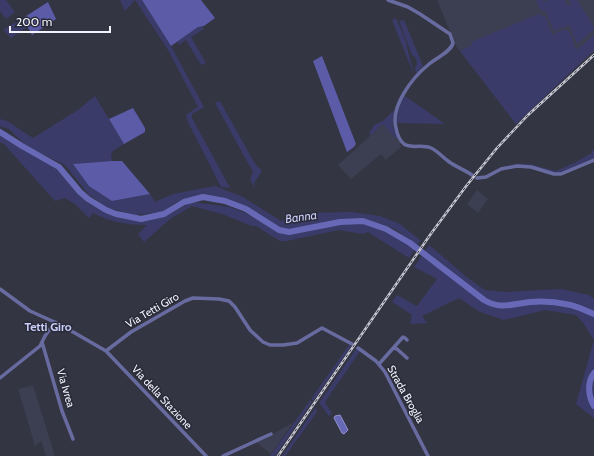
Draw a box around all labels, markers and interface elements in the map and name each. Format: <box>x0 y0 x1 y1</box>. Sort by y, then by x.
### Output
scale bar <box>10 8 110 34</box>
text: 200 m <box>16 14 52 29</box>
water label: Banna <box>284 207 318 226</box>
street label: Via Tetti Giro <box>123 289 181 331</box>
district label: Tetti Giro <box>24 319 72 334</box>
street label: Via della Stazione <box>129 362 196 432</box>
street label: Strada Broglia <box>384 363 428 426</box>
street label: Via Ivrea <box>54 367 78 410</box>

